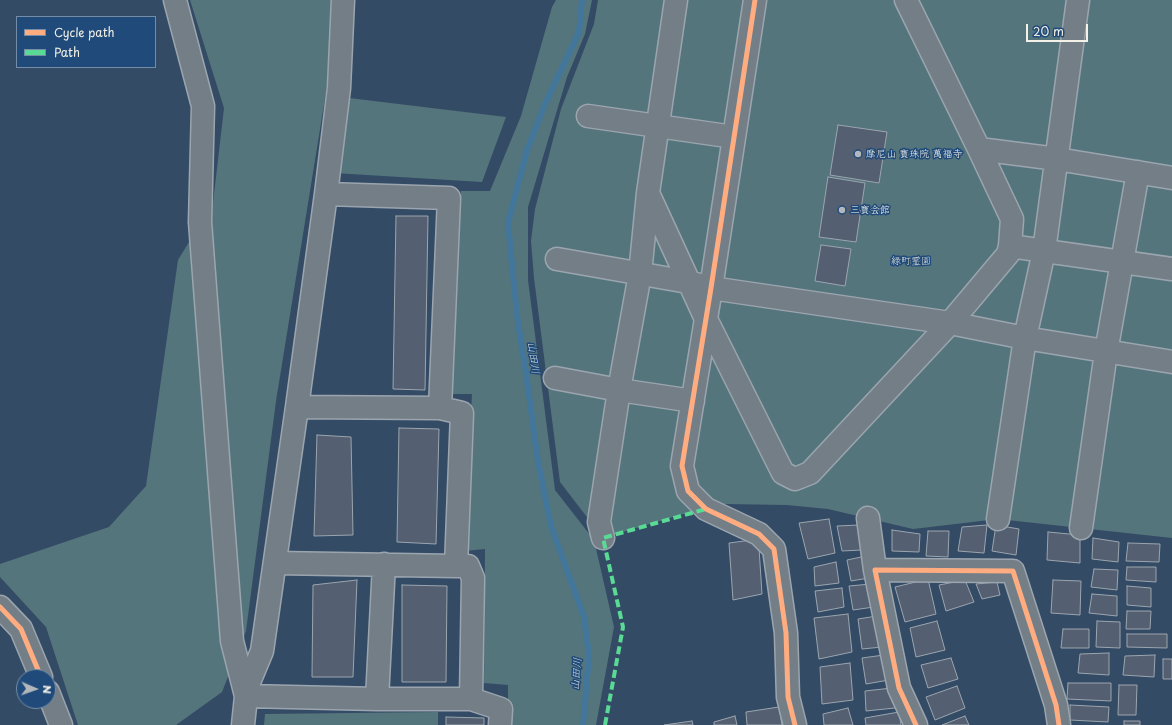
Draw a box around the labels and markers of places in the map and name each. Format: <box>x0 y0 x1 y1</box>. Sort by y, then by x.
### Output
place label: 摩尼山 寶珠院 萬福寺 <box>866 148 962 160</box>
marker: 摩尼山 寶珠院 萬福寺 <box>853 149 863 159</box>
place label: 三寶会館 <box>850 204 890 216</box>
marker: 三寶会館 <box>837 205 847 215</box>

